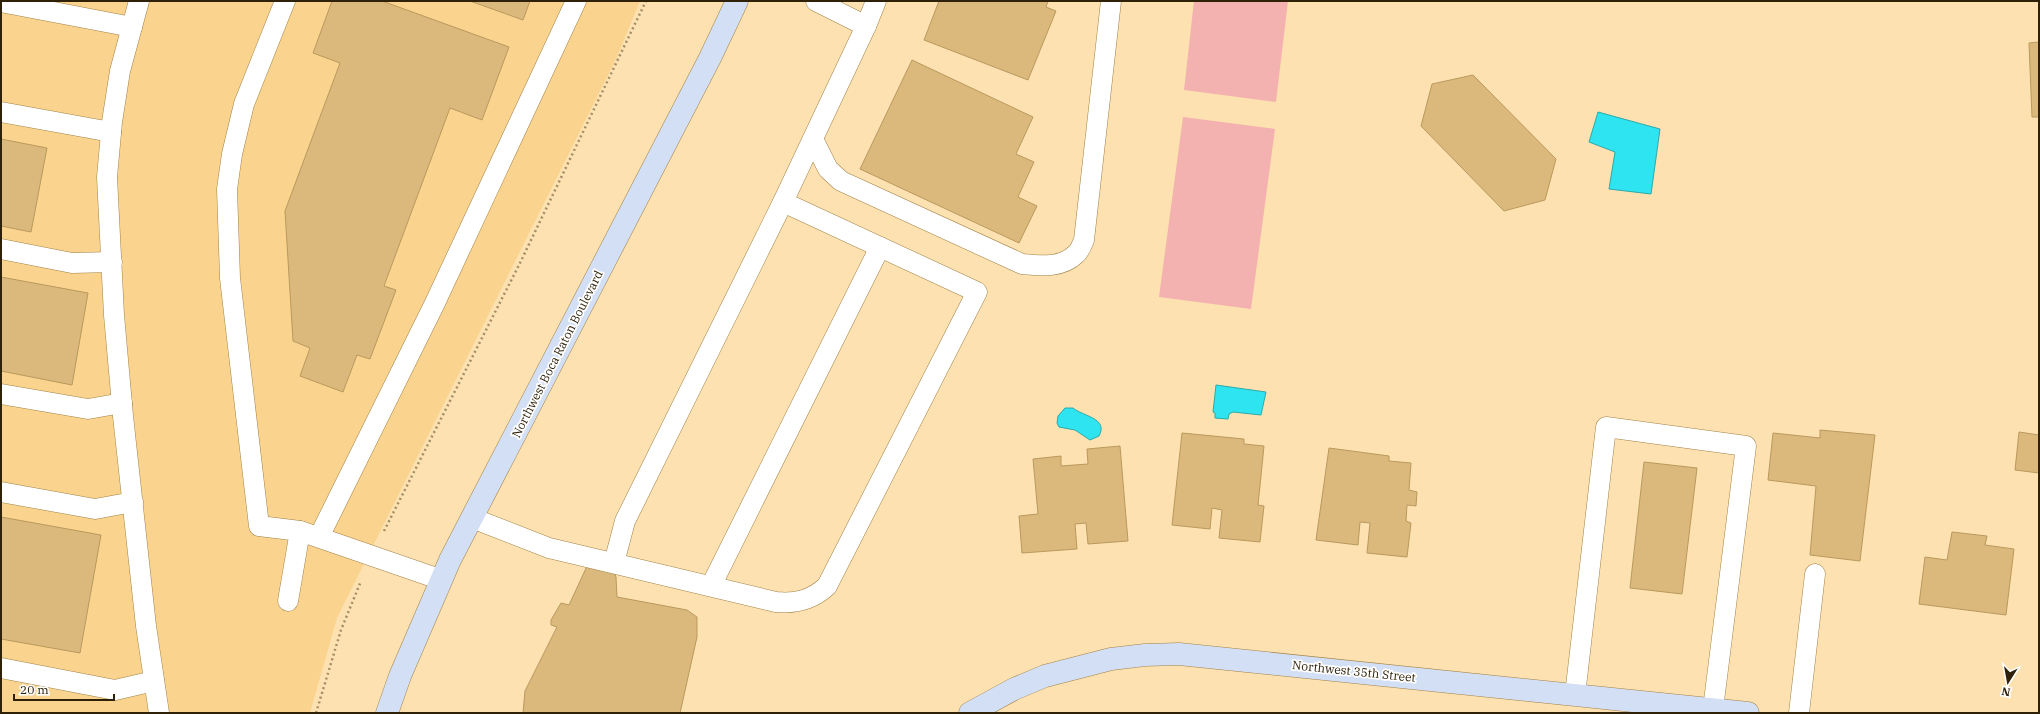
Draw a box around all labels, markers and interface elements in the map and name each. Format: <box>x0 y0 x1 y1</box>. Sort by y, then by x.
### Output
street label: Northwest Boca Raton Boulevard <box>508 268 606 440</box>
street label: Northwest 35th Street <box>1291 657 1417 685</box>
north arrow <box>1988 662 2028 702</box>
scale bar <box>14 676 114 702</box>
text: 20 m <box>20 682 49 697</box>
text: N <box>2000 684 2012 700</box>

